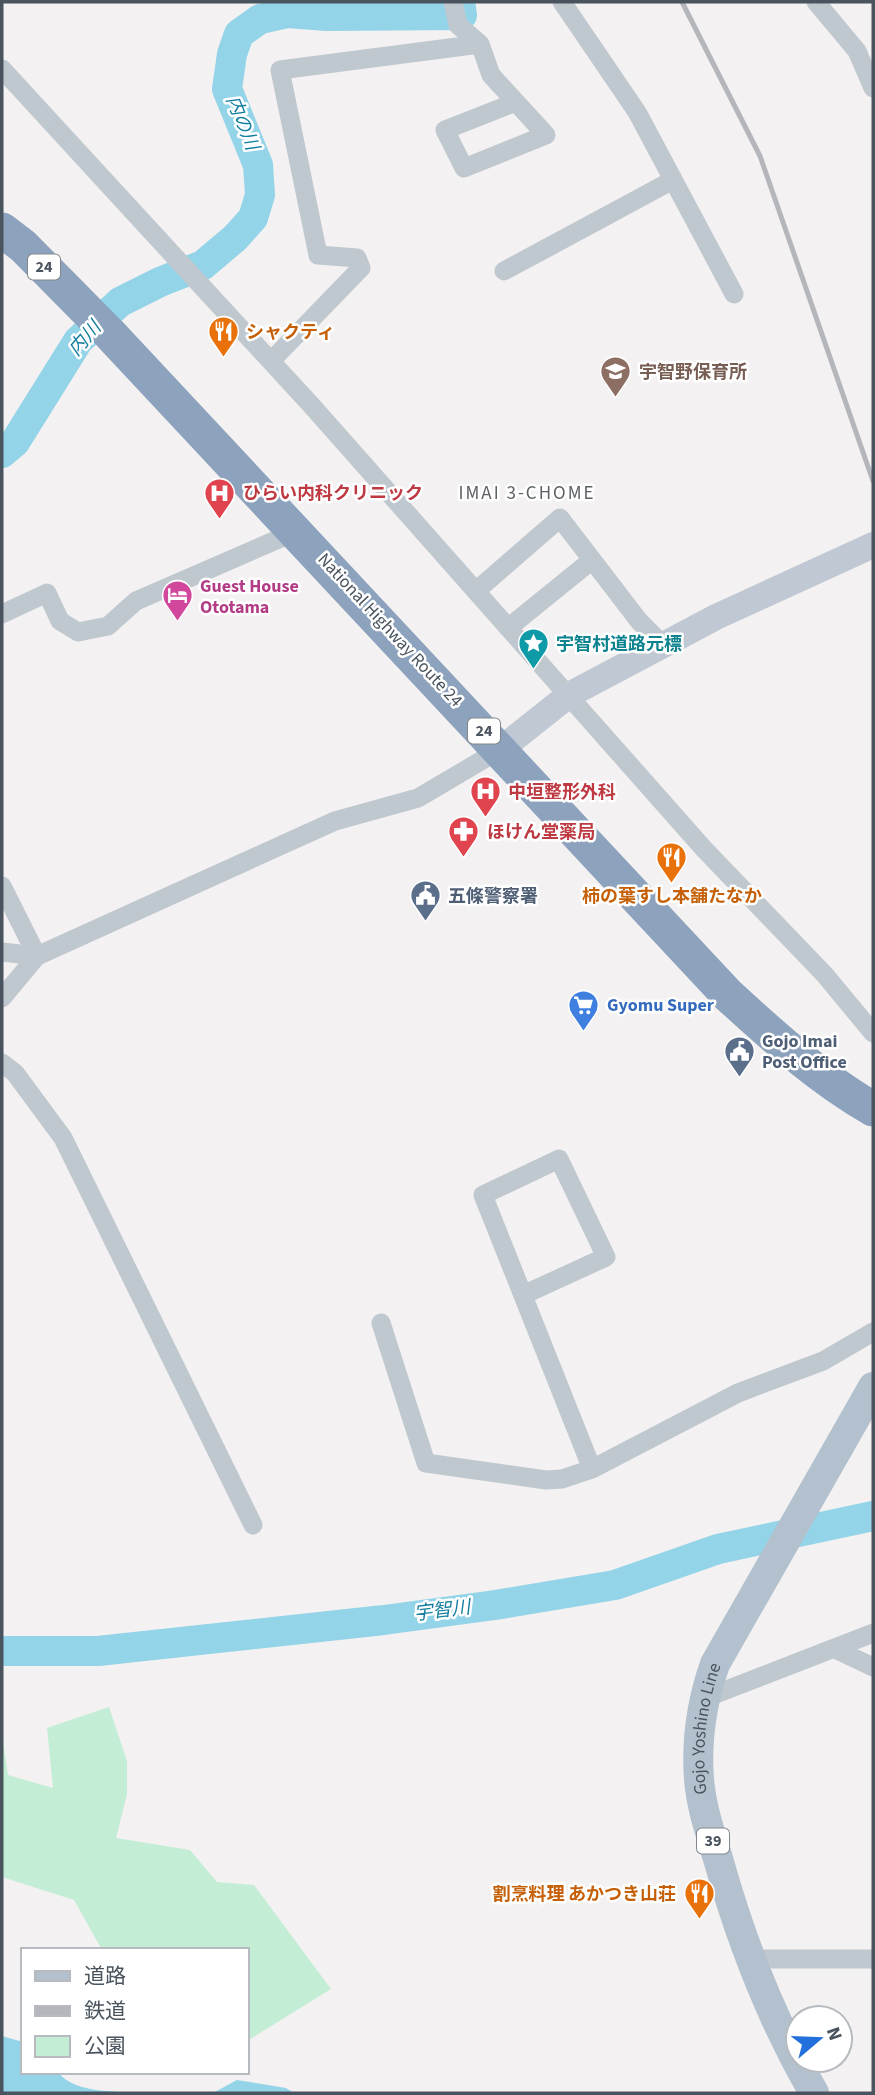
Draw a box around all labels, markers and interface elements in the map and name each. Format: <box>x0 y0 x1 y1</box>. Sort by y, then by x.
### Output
water label: 内の川 <box>219 92 266 156</box>
road number: 24 <box>28 255 60 280</box>
water label: 内川 <box>62 314 109 362</box>
restaurant icon: シャクティ <box>206 315 240 359</box>
place label: シャクティ <box>246 320 335 345</box>
school or university icon: 宇智野保育所 <box>599 355 633 399</box>
place label: 宇智野保育所 <box>639 360 747 385</box>
hospital icon: ひらい内科クリニック <box>203 476 237 520</box>
district label: IMAI 3-CHOME <box>459 480 595 507</box>
place label: ひらい内科クリニック <box>243 481 423 506</box>
street label: National Highway Route 24 <box>312 547 468 713</box>
place label: Guest House Ototama <box>200 574 299 620</box>
hotel icon: Guest House Ototama <box>160 579 194 623</box>
place icon: 宇智村道路元標 <box>516 627 550 671</box>
place label: 宇智村道路元標 <box>556 632 682 657</box>
road number: 24 <box>468 718 500 744</box>
hospital icon: 中垣整形外科 <box>468 775 502 819</box>
place label: 中垣整形外科 <box>508 780 616 805</box>
pharmacy icon: ほけん堂薬局 <box>447 815 481 859</box>
place label: ほけん堂薬局 <box>487 820 595 845</box>
restaurant icon: 柿の葉すし本舗たなか <box>655 841 689 885</box>
public building icon: 五條警察署 <box>408 879 442 923</box>
place label: 五條警察署 <box>448 884 538 909</box>
place label: 柿の葉すし本舗たなか <box>582 884 762 909</box>
supermarket icon: Gyomu Super <box>567 988 601 1032</box>
place label: Gyomu Super <box>607 993 715 1018</box>
place label: Gojo Imai Post Office <box>762 1029 847 1075</box>
public building icon: Gojo Imai Post Office <box>722 1034 756 1078</box>
water label: 宇智川 <box>412 1594 474 1628</box>
street label: Gojo Yoshino Line <box>686 1659 727 1796</box>
road number: 39 <box>697 1828 729 1854</box>
restaurant icon: 割烹料理 あかつき山荘 <box>682 1877 716 1921</box>
place label: 割烹料理 あかつき山荘 <box>492 1882 676 1907</box>
legend <box>21 1948 248 2074</box>
text: 道路 <box>84 1961 126 1991</box>
text: 鉄道 <box>84 1996 126 2026</box>
north arrow <box>784 2004 854 2074</box>
text: N <box>819 2024 848 2044</box>
text: 公園 <box>84 2031 126 2061</box>

